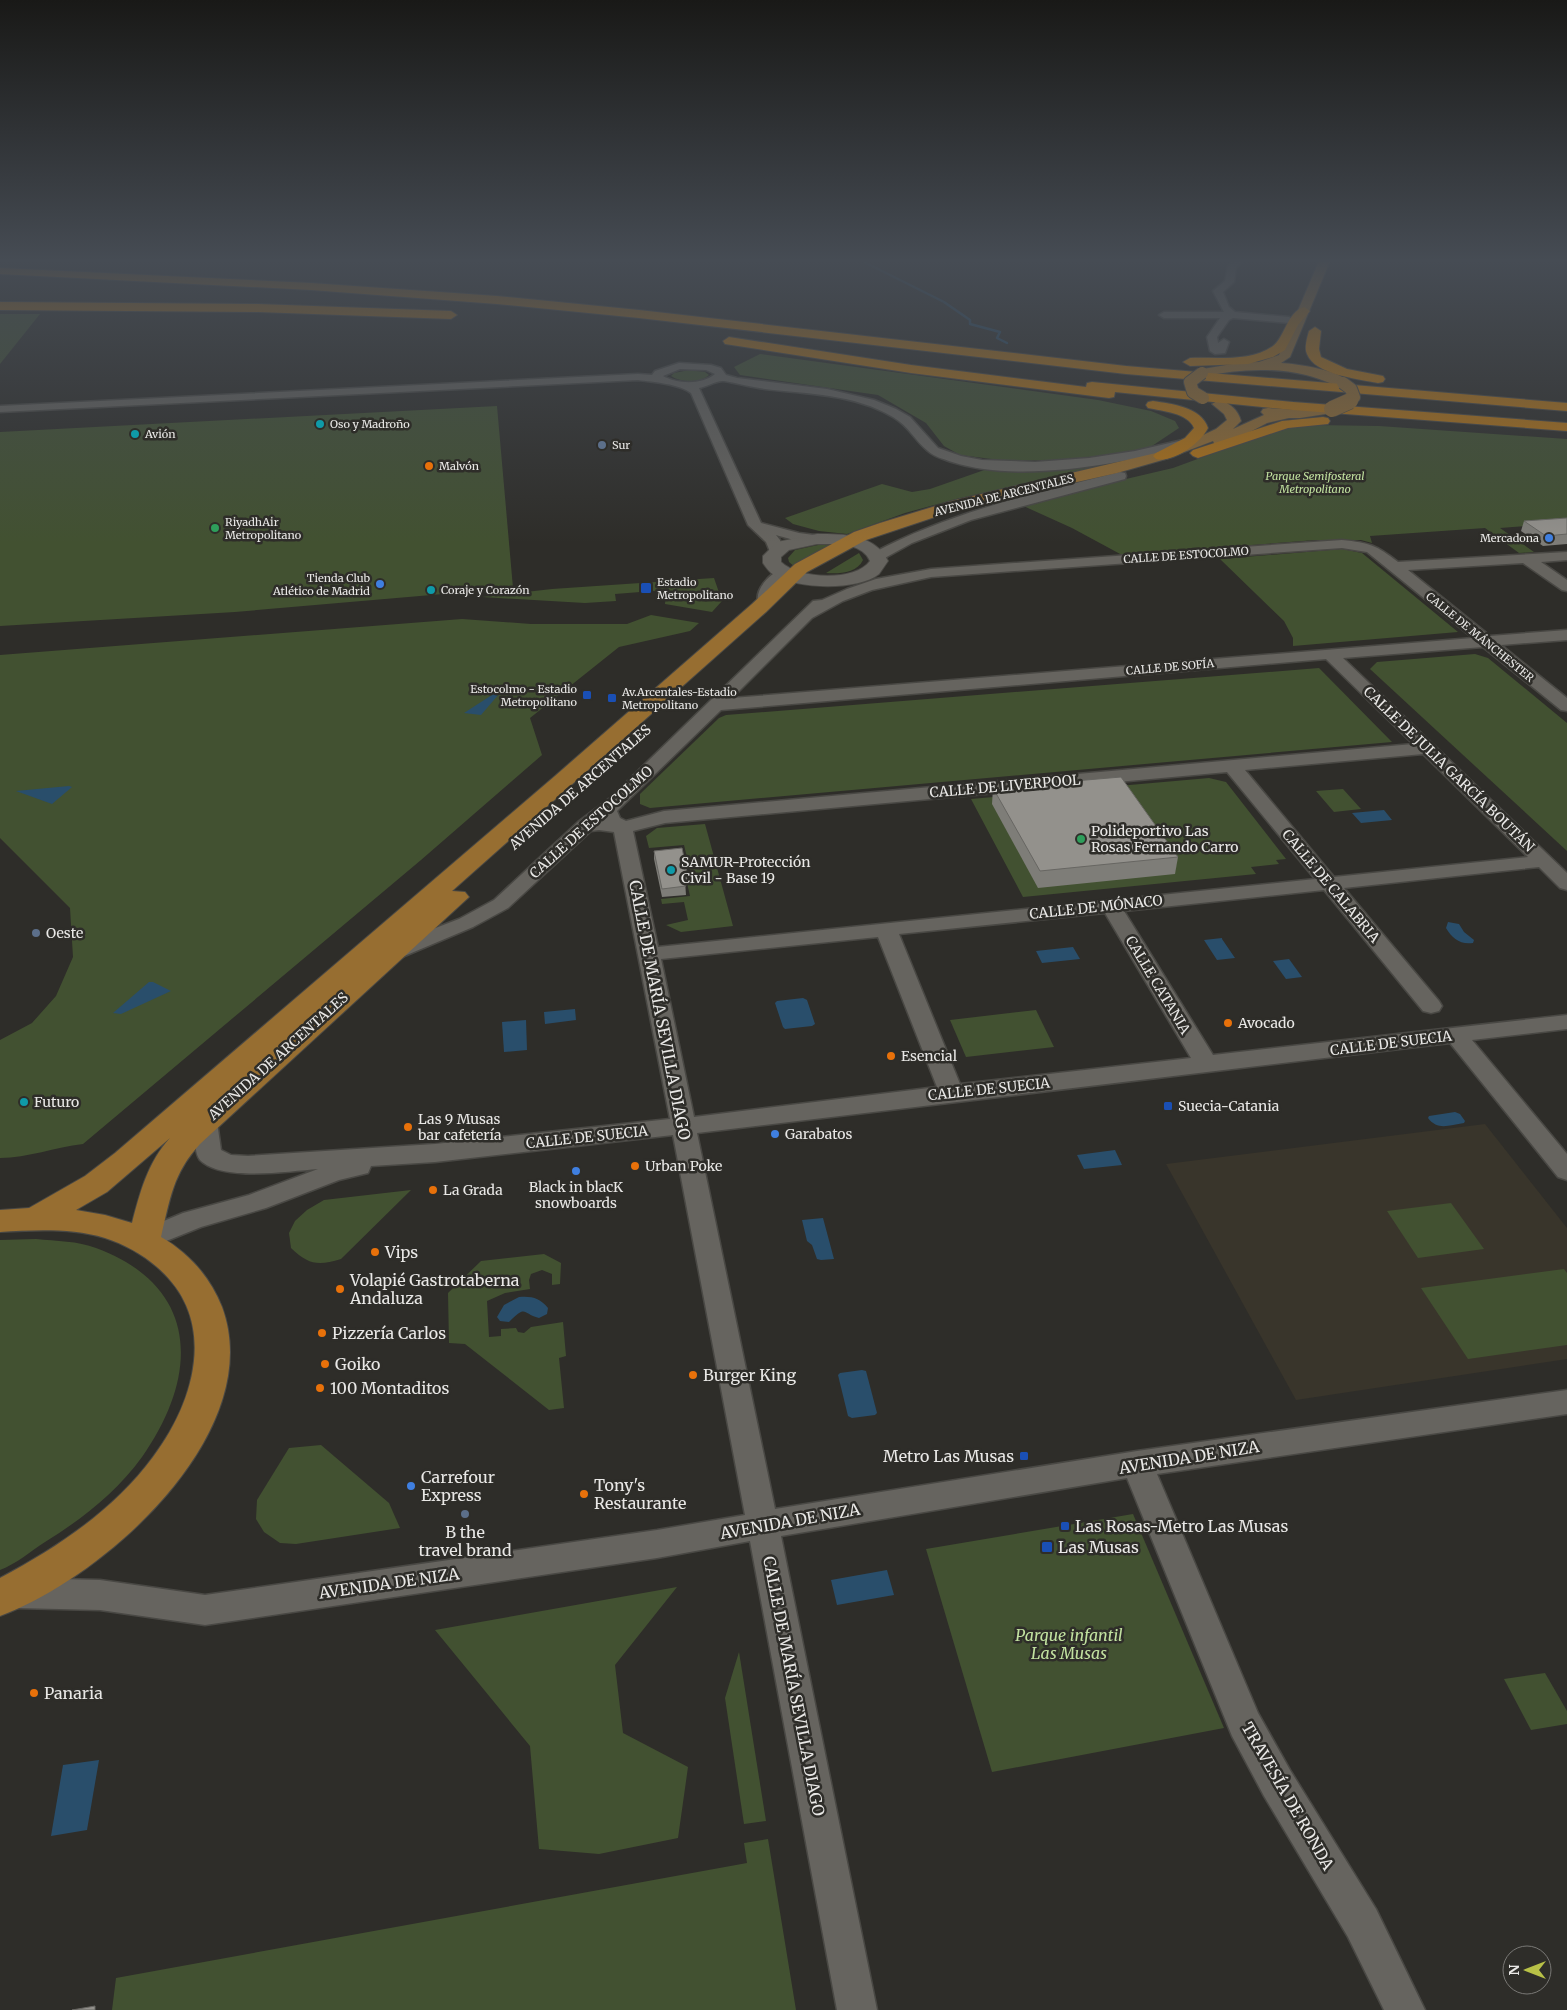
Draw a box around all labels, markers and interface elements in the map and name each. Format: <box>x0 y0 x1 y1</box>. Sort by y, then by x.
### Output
place label: Oso y Madroño <box>330 417 410 431</box>
marker: Oso y Madroño <box>314 418 326 430</box>
place label: Avión <box>144 427 176 441</box>
marker: Avión <box>129 428 141 440</box>
place label: Sur <box>612 438 630 452</box>
marker: Sur <box>596 439 608 451</box>
place label: Malvón <box>439 459 480 473</box>
marker: Malvón <box>423 460 435 472</box>
park label: Parque Semifosteral Metropolitano <box>1265 469 1365 496</box>
street label: AVENIDA DE ARCENTALES <box>932 471 1076 519</box>
place label: RiyadhAir Metropolitano <box>225 515 302 542</box>
marker: RiyadhAir Metropolitano <box>209 522 221 534</box>
place label: Mercadona <box>1480 531 1539 545</box>
marker: Mercadona <box>1543 532 1555 544</box>
street label: CALLE DE ESTOCOLMO <box>1123 544 1249 566</box>
place label: Tienda Club Atlético de Madrid <box>272 571 370 598</box>
place label: Estadio Metropolitano <box>657 575 734 602</box>
marker: Tienda Club Atlético de Madrid <box>374 578 386 590</box>
marker: Estadio Metropolitano <box>639 581 653 595</box>
place label: Coraje y Corazón <box>441 583 530 597</box>
marker: Coraje y Corazón <box>425 584 437 596</box>
street label: CALLE DE MÁNCHESTER <box>1423 589 1537 685</box>
street label: CALLE DE SOFÍA <box>1125 656 1215 678</box>
place label: Estocolmo - Estadio Metropolitano <box>470 682 578 709</box>
street label: CALLE DE JULIA GARCÍA BOUTÁN <box>1360 682 1538 856</box>
place label: Av.Arcentales-Estadio Metropolitano <box>621 685 737 712</box>
marker: Estocolmo - Estadio Metropolitano <box>581 689 593 701</box>
marker: Av.Arcentales-Estadio Metropolitano <box>606 692 618 704</box>
street label: AVENIDA DE ARCENTALES <box>505 720 655 854</box>
street label: CALLE DE ESTOCOLMO <box>526 762 656 882</box>
street label: CALLE DE LIVERPOOL <box>929 770 1081 802</box>
place label: Polideportivo Las Rosas Fernando Carro <box>1091 822 1239 856</box>
street label: CALLE DE CALABRIA <box>1278 826 1384 947</box>
marker: Polideportivo Las Rosas Fernando Carro <box>1075 833 1087 845</box>
place label: SAMUR-Protección Civil - Base 19 <box>681 853 810 887</box>
marker: SAMUR-Protección Civil - Base 19 <box>665 864 677 876</box>
street label: CALLE DE MARÍA SEVILLA DIAGO <box>625 878 695 1142</box>
street label: CALLE DE MÓNACO <box>1029 891 1163 923</box>
place label: Oeste <box>46 924 83 942</box>
marker: Oeste <box>30 927 42 939</box>
street label: CALLE CATANIA <box>1122 933 1194 1038</box>
street label: AVENIDA DE ARCENTALES <box>204 988 352 1124</box>
place label: Avocado <box>1237 1014 1295 1032</box>
marker: Avocado <box>1222 1017 1234 1029</box>
street label: CALLE DE SUECIA <box>1329 1027 1453 1059</box>
place label: Esencial <box>901 1047 958 1065</box>
marker: Esencial <box>885 1050 897 1062</box>
street label: CALLE DE SUECIA <box>927 1074 1051 1104</box>
place label: Futuro <box>34 1093 79 1111</box>
marker: Futuro <box>18 1096 30 1108</box>
place label: Suecia-Catania <box>1178 1097 1280 1115</box>
marker: Suecia-Catania <box>1162 1100 1174 1112</box>
place label: Las 9 Musas bar cafetería <box>417 1110 502 1144</box>
marker: Las 9 Musas bar cafetería <box>402 1121 414 1133</box>
street label: CALLE DE SUECIA <box>525 1122 649 1152</box>
place label: Garabatos <box>785 1125 852 1143</box>
marker: Garabatos <box>769 1128 781 1140</box>
place label: Urban Poke <box>645 1157 722 1175</box>
marker: Urban Poke <box>629 1160 641 1172</box>
marker: Black in blacK snowboards <box>570 1165 582 1177</box>
place label: Black in blacK snowboards <box>529 1178 624 1212</box>
place label: La Grada <box>443 1181 503 1199</box>
marker: La Grada <box>427 1184 439 1196</box>
place label: Vips <box>384 1242 418 1262</box>
marker: Vips <box>369 1246 381 1258</box>
place label: Volapié Gastrotaberna Andaluza <box>349 1270 520 1308</box>
marker: Volapié Gastrotaberna Andaluza <box>334 1283 346 1295</box>
place label: Pizzería Carlos <box>332 1323 446 1343</box>
marker: Pizzería Carlos <box>316 1327 328 1339</box>
place label: Goiko <box>335 1354 380 1374</box>
marker: Goiko <box>319 1358 331 1370</box>
place label: Burger King <box>703 1365 796 1385</box>
marker: Burger King <box>687 1369 699 1381</box>
place label: 100 Montaditos <box>330 1378 449 1398</box>
marker: 100 Montaditos <box>314 1382 326 1394</box>
street label: AVENIDA DE NIZA <box>1117 1436 1261 1478</box>
place label: Metro Las Musas <box>883 1446 1014 1466</box>
marker: Metro Las Musas <box>1018 1450 1030 1462</box>
place label: Carrefour Express <box>421 1467 495 1505</box>
place label: Tony's Restaurante <box>594 1475 686 1513</box>
marker: Carrefour Express <box>405 1480 417 1492</box>
marker: Tony's Restaurante <box>578 1488 590 1500</box>
street label: AVENIDA DE NIZA <box>718 1499 862 1543</box>
marker: B the travel brand <box>459 1508 471 1520</box>
place label: Las Rosas-Metro Las Musas <box>1075 1516 1289 1536</box>
marker: Las Rosas-Metro Las Musas <box>1059 1520 1071 1532</box>
place label: B the travel brand <box>418 1522 512 1560</box>
place label: Las Musas <box>1058 1537 1139 1557</box>
marker: Las Musas <box>1040 1540 1054 1554</box>
street label: CALLE DE MARÍA SEVILLA DIAGO <box>759 1554 829 1818</box>
street label: AVENIDA DE NIZA <box>316 1563 461 1603</box>
park label: Parque infantil Las Musas <box>1015 1625 1123 1663</box>
place label: Panaria <box>44 1683 103 1703</box>
marker: Panaria <box>28 1687 40 1699</box>
street label: TRAVESÍA DE RONDA <box>1238 1719 1339 1874</box>
north arrow <box>1502 1945 1552 1995</box>
text: N <box>1505 1964 1523 1976</box>

